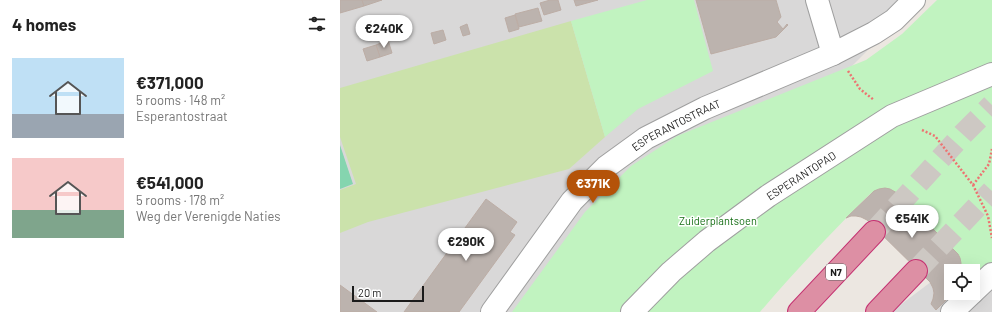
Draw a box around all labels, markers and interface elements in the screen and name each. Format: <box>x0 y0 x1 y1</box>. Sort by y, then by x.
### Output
icon: filters <box>306 13 328 35</box>
text: 4 homes <box>12 14 76 34</box>
pin: €240K <box>356 15 412 49</box>
text: €240K <box>365 20 403 36</box>
text: €371,000 <box>136 72 204 92</box>
icon: home <box>44 74 92 122</box>
text: 5 rooms · 148 m² <box>136 92 225 108</box>
street label: ESPERANTOSTRAAT <box>629 96 722 153</box>
text: Esperantostraat <box>136 108 228 124</box>
street label: ESPERANTOPAD <box>764 148 838 202</box>
pin: €371K <box>565 170 621 204</box>
text: €541,000 <box>136 172 204 192</box>
icon: home <box>44 174 92 222</box>
text: €371K <box>576 175 610 191</box>
text: 5 rooms · 178 m² <box>136 192 224 208</box>
pin: €541K <box>884 205 940 239</box>
text: Weg der Verenigde Naties <box>136 208 281 224</box>
text: €541K <box>895 210 929 226</box>
park label: Zuiderplantsoen <box>679 214 757 227</box>
pin: €290K <box>438 228 494 262</box>
text: €290K <box>447 233 485 249</box>
road number: N7 <box>826 264 846 280</box>
map controls <box>944 264 980 300</box>
button: locate <box>944 264 980 300</box>
scale bar <box>352 284 424 303</box>
text: 20 m <box>358 286 381 299</box>

